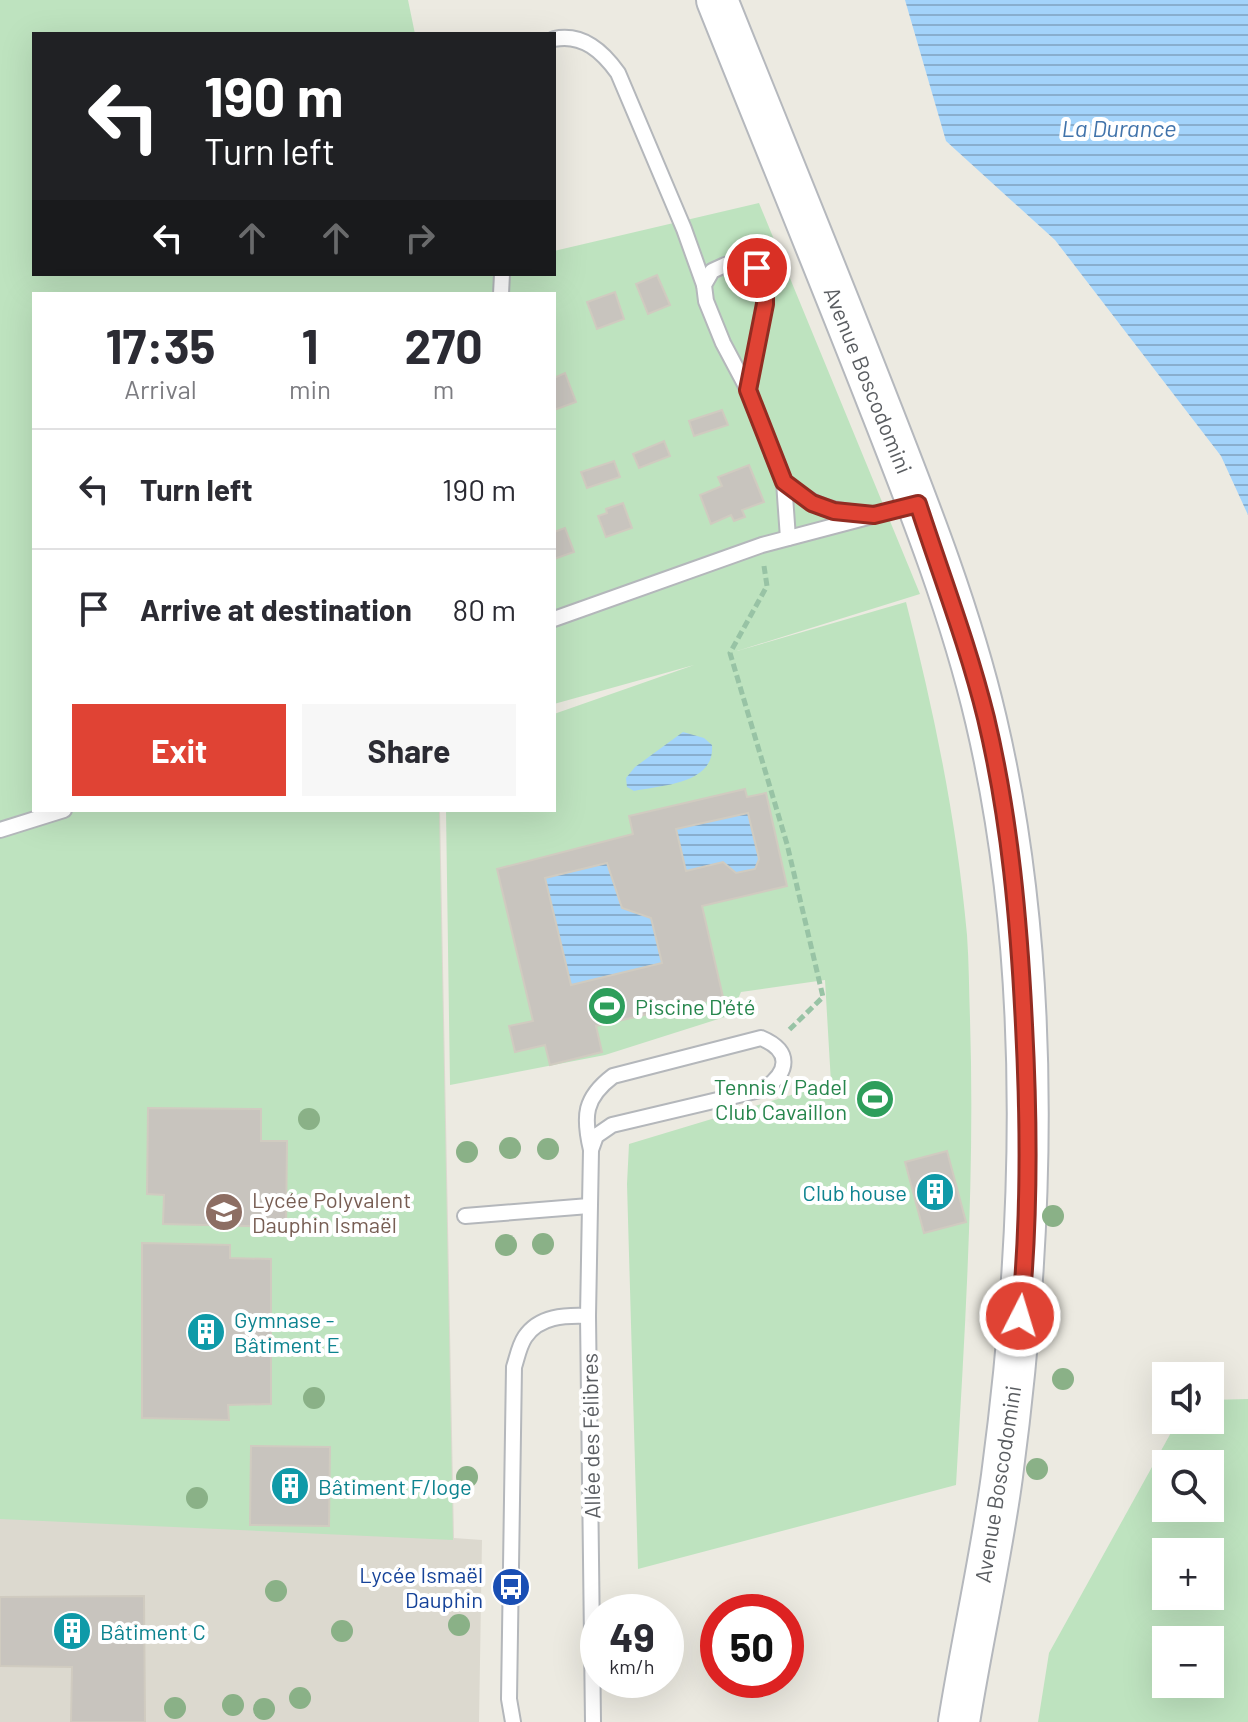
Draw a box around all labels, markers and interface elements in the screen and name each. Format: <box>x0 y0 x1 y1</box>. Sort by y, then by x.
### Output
text: 190 m <box>204 61 343 128</box>
icon: left <box>72 64 176 168</box>
water label: La Durance <box>1062 113 1176 142</box>
text: Turn left <box>204 129 335 172</box>
icon: left <box>146 216 190 260</box>
icon: ahead <box>230 216 274 260</box>
icon: ahead <box>314 216 358 260</box>
icon: right <box>398 216 442 260</box>
pin <box>723 234 791 302</box>
icon: arrive <box>735 246 779 290</box>
street label: Avenue Boscodomini <box>820 283 918 477</box>
text: 17:35 <box>105 316 216 374</box>
text: 1 <box>302 316 319 374</box>
text: 270 <box>405 316 483 374</box>
text: Arrival <box>124 373 197 404</box>
text: min <box>289 373 331 404</box>
text: m <box>433 373 454 404</box>
icon: left <box>72 467 116 511</box>
text: Turn left <box>140 471 253 507</box>
text: 190 m <box>442 471 516 507</box>
icon: arrive <box>72 587 116 631</box>
text: Arrive at destination <box>140 591 412 627</box>
text: 80 m <box>453 591 516 627</box>
button: Exit <box>72 704 286 796</box>
button: Share <box>302 704 516 796</box>
sports icon: Piscine D'été <box>586 985 628 1027</box>
place label: Piscine D'été <box>635 993 755 1019</box>
place label: Tennis / Padel Club Cavaillon <box>714 1073 847 1124</box>
sports icon: Tennis / Padel Club Cavaillon <box>854 1078 896 1120</box>
building icon: Club house <box>914 1171 956 1213</box>
place label: Club house <box>803 1179 907 1205</box>
place label: Lycée Polyvalent Dauphin Ismaël <box>252 1186 411 1237</box>
school or university icon: Lycée Polyvalent Dauphin Ismaël <box>203 1191 245 1233</box>
position arrow <box>978 1274 1062 1358</box>
place label: Gymnase - Bâtiment E <box>234 1306 340 1357</box>
building icon: Gymnase - Bâtiment E <box>185 1311 227 1353</box>
street label: Allée des Félibres <box>576 1353 604 1519</box>
map controls <box>1152 1362 1224 1698</box>
button: sound <box>1152 1362 1224 1434</box>
street label: Avenue Boscodomini <box>969 1384 1025 1584</box>
button: search <box>1152 1450 1224 1522</box>
building icon: Bâtiment F/loge <box>269 1465 311 1507</box>
place label: Bâtiment F/loge <box>318 1473 472 1499</box>
button: + <box>1152 1538 1224 1610</box>
place label: Lycée Ismaël Dauphin <box>359 1561 483 1612</box>
bus stop icon: Lycée Ismaël Dauphin <box>490 1566 532 1608</box>
speed limit sign: 50 <box>700 1594 804 1698</box>
building icon: Bâtiment C <box>51 1610 93 1652</box>
text: 49 <box>609 1612 655 1660</box>
place label: Bâtiment C <box>100 1618 206 1644</box>
button: − <box>1152 1626 1224 1698</box>
text: km/h <box>609 1654 655 1678</box>

